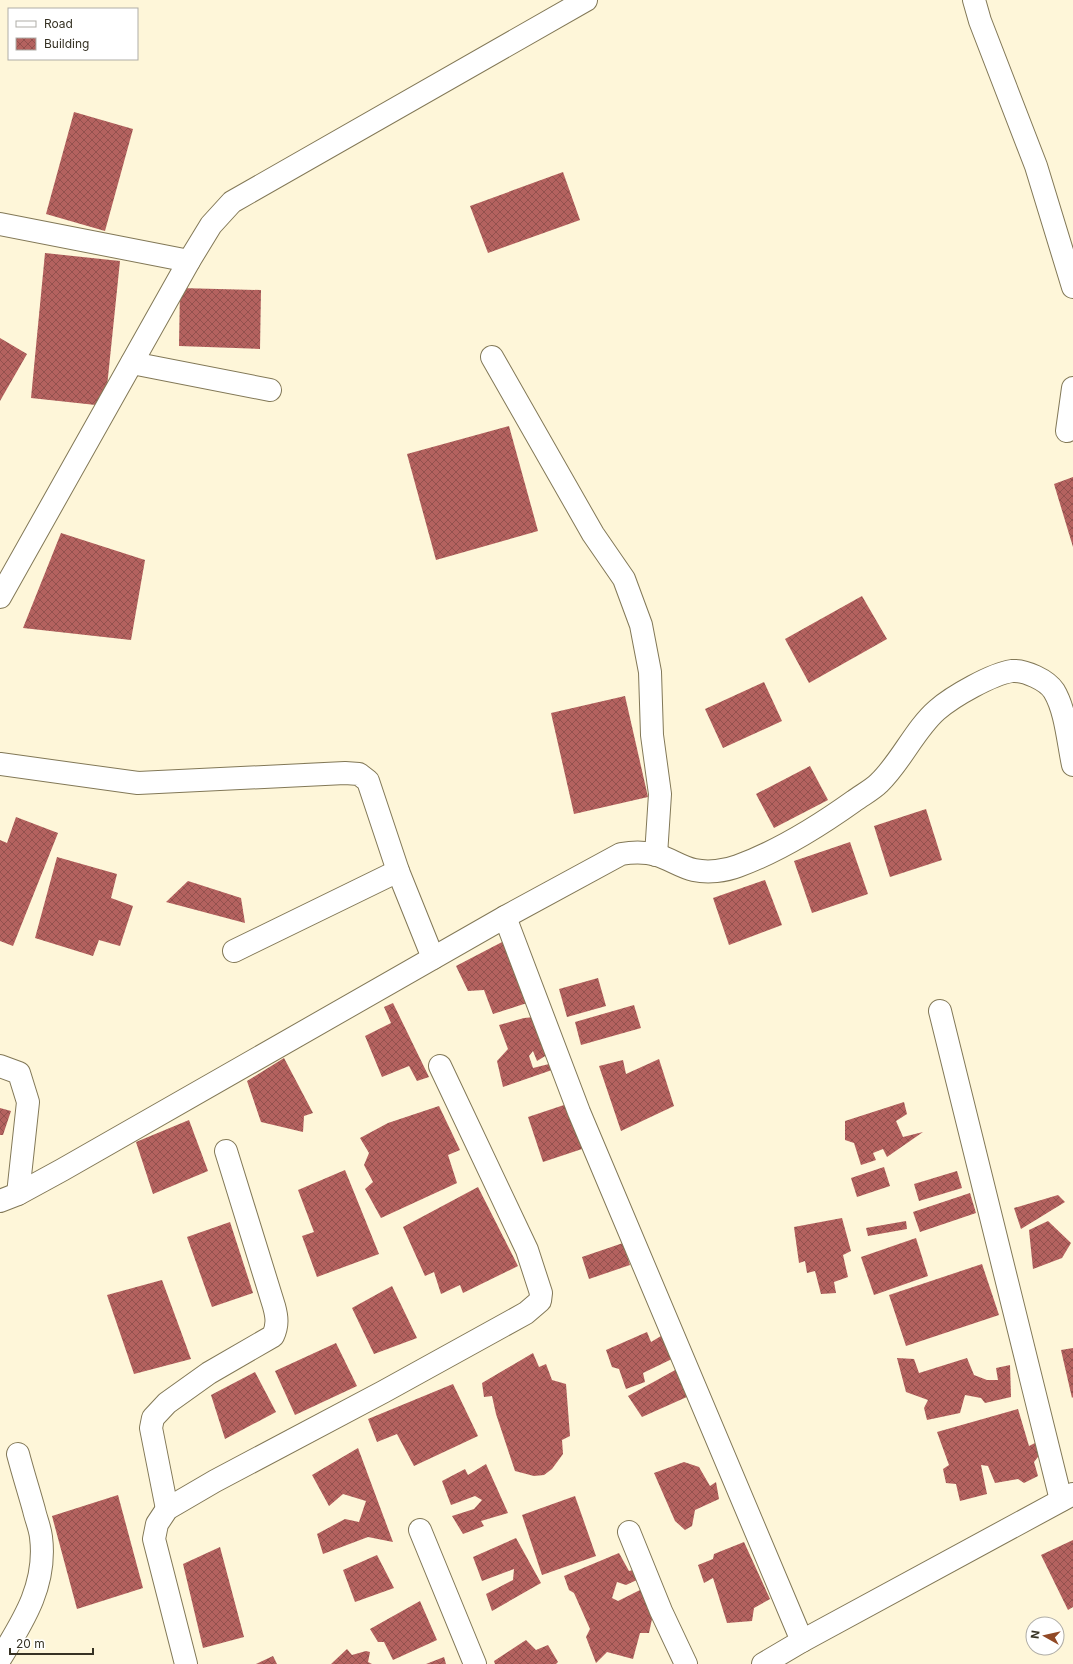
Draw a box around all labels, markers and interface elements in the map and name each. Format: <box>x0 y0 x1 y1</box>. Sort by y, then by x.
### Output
legend <box>8 8 138 60</box>
text: Road <box>44 16 73 31</box>
text: Building <box>44 36 89 51</box>
north arrow <box>1025 1616 1065 1656</box>
text: N <box>1028 1629 1043 1640</box>
scale bar <box>10 1630 93 1656</box>
text: 20 m <box>16 1636 45 1651</box>

